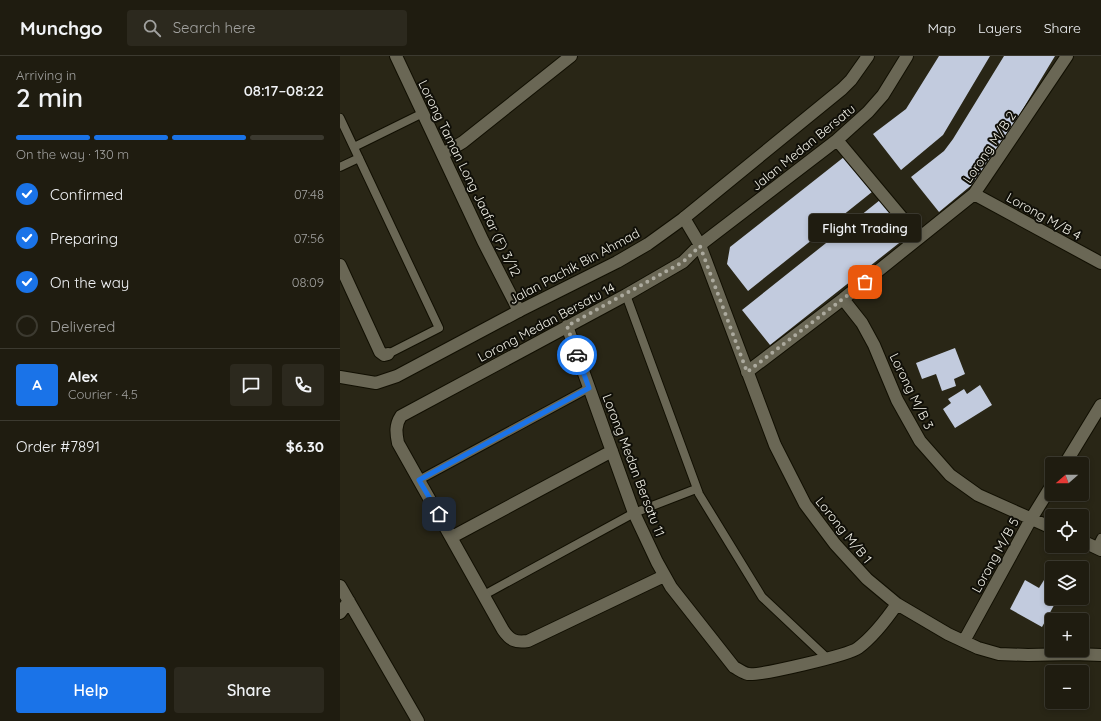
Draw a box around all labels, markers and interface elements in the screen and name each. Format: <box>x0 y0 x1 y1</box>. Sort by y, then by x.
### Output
search box <box>127 10 407 46</box>
text: Munchgo <box>20 16 103 40</box>
icon: search <box>141 17 163 39</box>
text: Search here <box>173 18 255 37</box>
text: Map <box>927 19 956 37</box>
text: Layers <box>978 19 1022 37</box>
text: Share <box>1044 19 1081 37</box>
text: Arriving in <box>16 67 76 83</box>
street label: Lorong Taman Long Jaafar (F) 3/12 <box>415 77 525 279</box>
text: 2 min <box>16 81 83 114</box>
text: 08:17–08:22 <box>244 81 324 100</box>
street label: Jalan Medan Bersatu <box>748 100 858 194</box>
street label: Lorong M/B 2 <box>959 108 1019 186</box>
text: On the way · 130 m <box>16 146 129 162</box>
icon: check <box>16 183 38 205</box>
text: Confirmed <box>50 185 123 204</box>
text: 07:48 <box>294 186 324 202</box>
street label: Lorong M/B 4 <box>1004 189 1084 243</box>
callout: Flight Trading <box>809 214 921 242</box>
text: Flight Trading <box>822 220 908 236</box>
street label: Jalan Pachik Bin Ahmad <box>506 225 642 307</box>
icon: check <box>16 227 38 249</box>
text: Preparing <box>50 229 118 248</box>
text: 07:56 <box>294 230 324 246</box>
pin <box>848 265 882 299</box>
icon: check <box>16 271 38 293</box>
icon: bag <box>854 271 876 293</box>
text: On the way <box>50 273 129 292</box>
text: 08:09 <box>292 274 324 290</box>
street label: Lorong Medan Bersatu 14 <box>475 279 617 365</box>
text: Delivered <box>50 317 115 336</box>
courier <box>557 335 597 375</box>
icon: car <box>566 344 588 366</box>
street label: Lorong M/B 3 <box>887 350 937 432</box>
button: chat <box>230 364 272 406</box>
button: phone <box>282 364 324 406</box>
text: Alex <box>68 367 98 386</box>
text: A <box>32 375 42 394</box>
text: Courier · 4.5 <box>68 386 138 402</box>
street label: Lorong Medan Bersatu 11 <box>599 392 669 538</box>
text: Order #7891 <box>16 437 100 456</box>
text: $6.30 <box>286 437 324 456</box>
north arrow <box>1045 457 1089 501</box>
map controls <box>1045 457 1089 709</box>
street label: Lorong M/B 1 <box>812 494 876 566</box>
pin <box>422 497 456 531</box>
icon: home <box>428 503 450 525</box>
button: locate <box>1045 509 1089 553</box>
street label: Lorong M/B 5 <box>968 515 1022 595</box>
button: layers <box>1045 561 1089 605</box>
button: + <box>1045 613 1089 657</box>
button: − <box>1045 665 1089 709</box>
button: Help <box>16 667 166 713</box>
button: Share <box>174 667 324 713</box>

